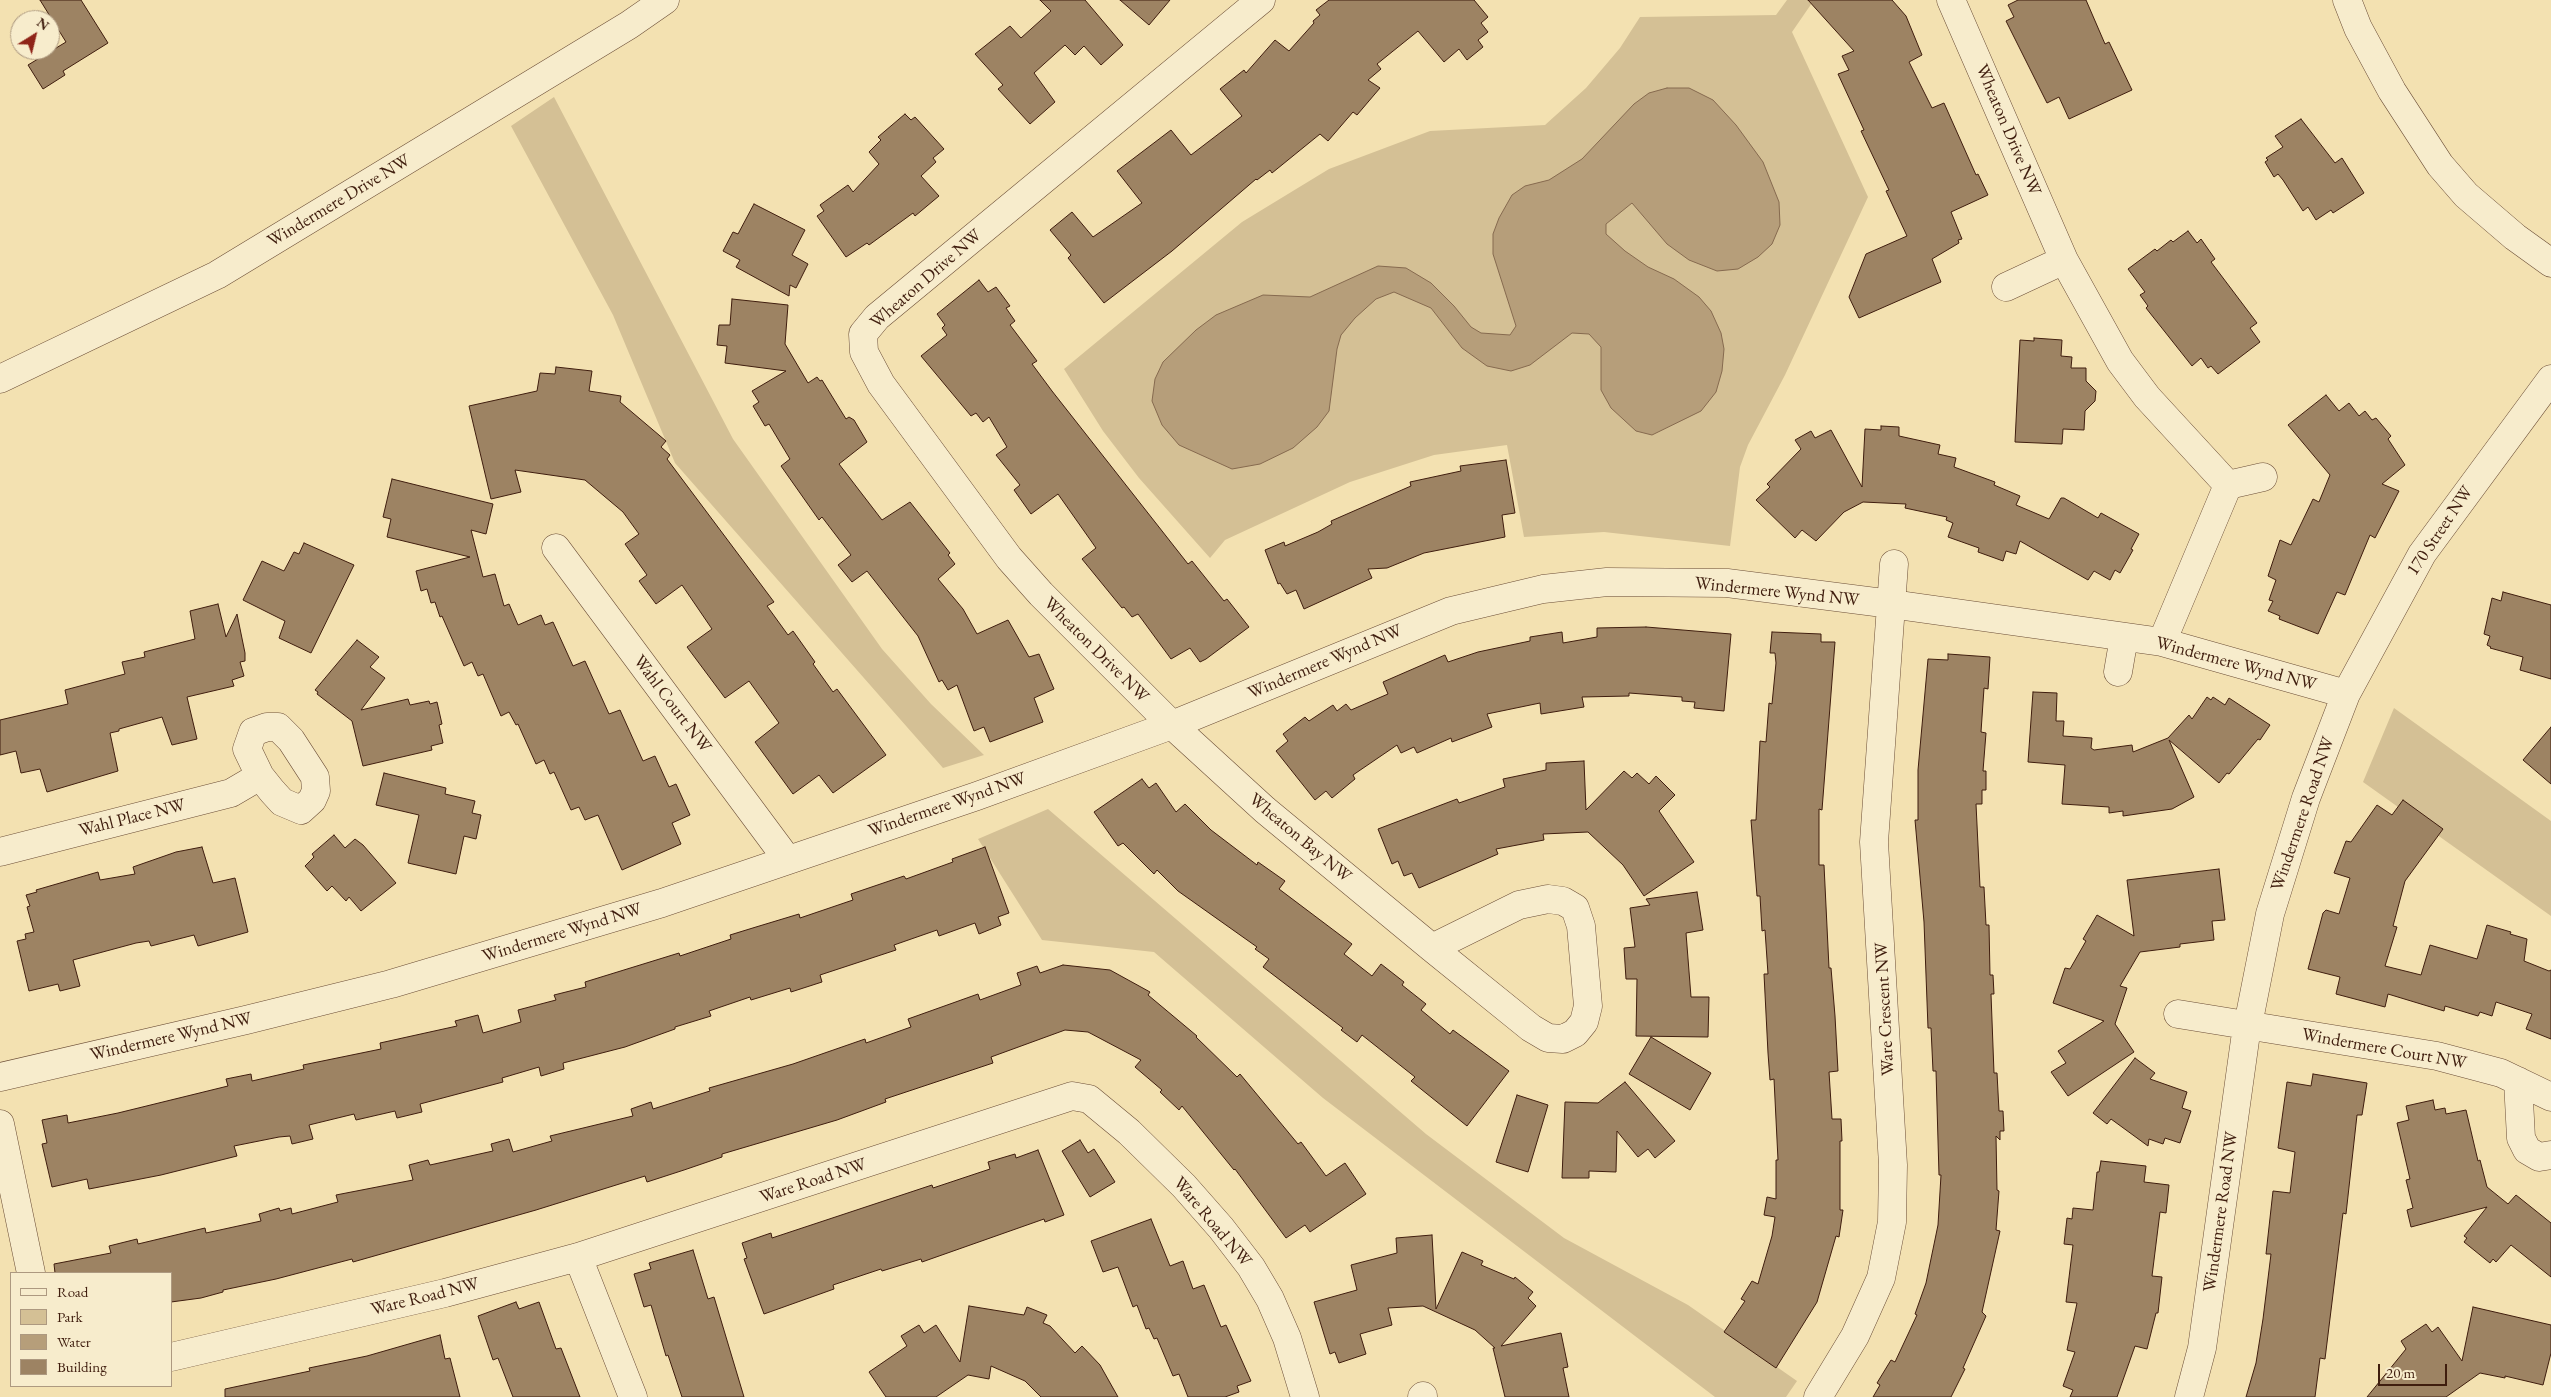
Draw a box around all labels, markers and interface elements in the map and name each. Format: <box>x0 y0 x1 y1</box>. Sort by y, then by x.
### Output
north arrow <box>10 10 60 60</box>
text: N <box>33 13 53 34</box>
street label: Wheaton Drive NW <box>1971 61 2045 199</box>
street label: Windermere Drive NW <box>264 150 414 252</box>
street label: Wheaton Drive NW <box>866 225 986 333</box>
street label: 170 Street NW <box>2402 482 2478 580</box>
street label: Windermere Wynd NW <box>1694 573 1860 611</box>
street label: Wheaton Drive NW <box>1039 593 1153 707</box>
street label: Windermere Wynd NW <box>1245 620 1405 704</box>
street label: Windermere Wynd NW <box>2153 632 2319 696</box>
street label: Wahl Court NW <box>628 651 716 757</box>
street label: Windermere Road NW <box>2266 734 2340 894</box>
street label: Windermere Wynd NW <box>865 768 1029 842</box>
street label: Wheaton Bay NW <box>1244 789 1356 887</box>
street label: Wahl Place NW <box>77 794 187 842</box>
street label: Windermere Wynd NW <box>480 898 644 968</box>
street label: Ware Crescent NW <box>1871 942 1899 1076</box>
street label: Windermere Wynd NW <box>88 1008 254 1066</box>
street label: Windermere Court NW <box>2300 1024 2468 1074</box>
street label: Windermere Road NW <box>2199 1130 2243 1294</box>
street label: Ware Road NW <box>757 1154 869 1208</box>
street label: Ware Road NW <box>1168 1173 1256 1271</box>
legend <box>10 1272 172 1387</box>
street label: Ware Road NW <box>369 1273 481 1321</box>
text: Road <box>57 1282 88 1301</box>
text: Park <box>57 1307 83 1326</box>
text: Water <box>57 1332 91 1351</box>
scale bar <box>2381 1354 2450 1386</box>
text: Building <box>57 1357 107 1376</box>
text: 20 m <box>2386 1363 2415 1382</box>

